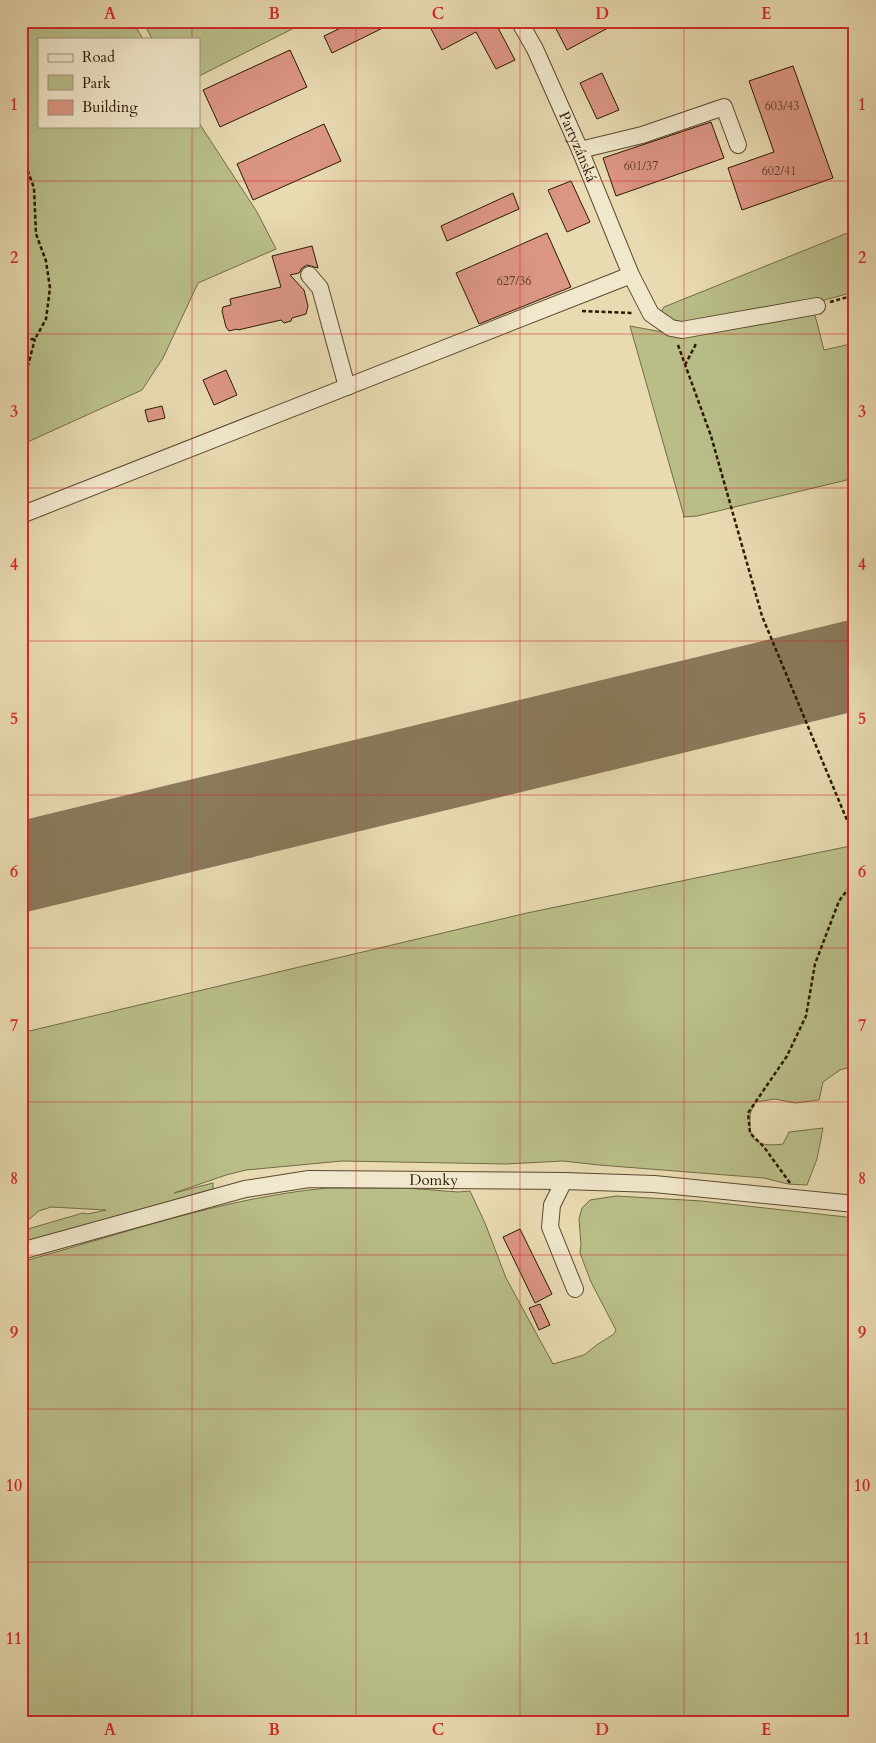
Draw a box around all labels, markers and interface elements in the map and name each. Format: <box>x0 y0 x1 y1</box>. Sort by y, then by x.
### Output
text: A <box>104 3 116 25</box>
text: B <box>268 3 280 25</box>
text: C <box>432 3 444 25</box>
text: D <box>595 3 609 25</box>
text: E <box>761 3 771 25</box>
legend <box>38 38 200 128</box>
text: Road <box>82 47 115 67</box>
text: Park <box>82 73 111 93</box>
text: 1 <box>10 94 18 116</box>
text: 1 <box>858 94 866 116</box>
text: Building <box>82 97 138 117</box>
house number: 603/43 <box>765 98 799 114</box>
street label: Partyzánská <box>554 108 602 185</box>
house number: 601/37 <box>624 158 658 174</box>
house number: 602/41 <box>762 163 796 179</box>
text: 2 <box>10 247 18 269</box>
text: 2 <box>858 247 866 269</box>
house number: 627/36 <box>497 273 531 289</box>
text: 3 <box>10 401 18 423</box>
text: 3 <box>858 401 866 423</box>
text: 4 <box>10 554 18 576</box>
text: 4 <box>858 554 866 576</box>
text: 5 <box>10 708 18 730</box>
text: 5 <box>858 708 866 730</box>
text: 6 <box>10 861 18 883</box>
text: 6 <box>858 861 866 883</box>
text: 7 <box>10 1015 18 1037</box>
text: 7 <box>858 1015 866 1037</box>
text: 8 <box>10 1168 18 1190</box>
text: 8 <box>858 1168 866 1190</box>
street label: Domky <box>409 1170 458 1190</box>
text: 9 <box>10 1322 18 1344</box>
text: 9 <box>858 1322 866 1344</box>
text: 10 <box>6 1475 22 1497</box>
text: 10 <box>854 1475 870 1497</box>
text: 11 <box>6 1628 22 1650</box>
text: 11 <box>854 1628 870 1650</box>
text: A <box>104 1719 116 1741</box>
text: B <box>268 1719 280 1741</box>
text: C <box>432 1719 444 1741</box>
text: D <box>595 1719 609 1741</box>
text: E <box>761 1719 771 1741</box>

